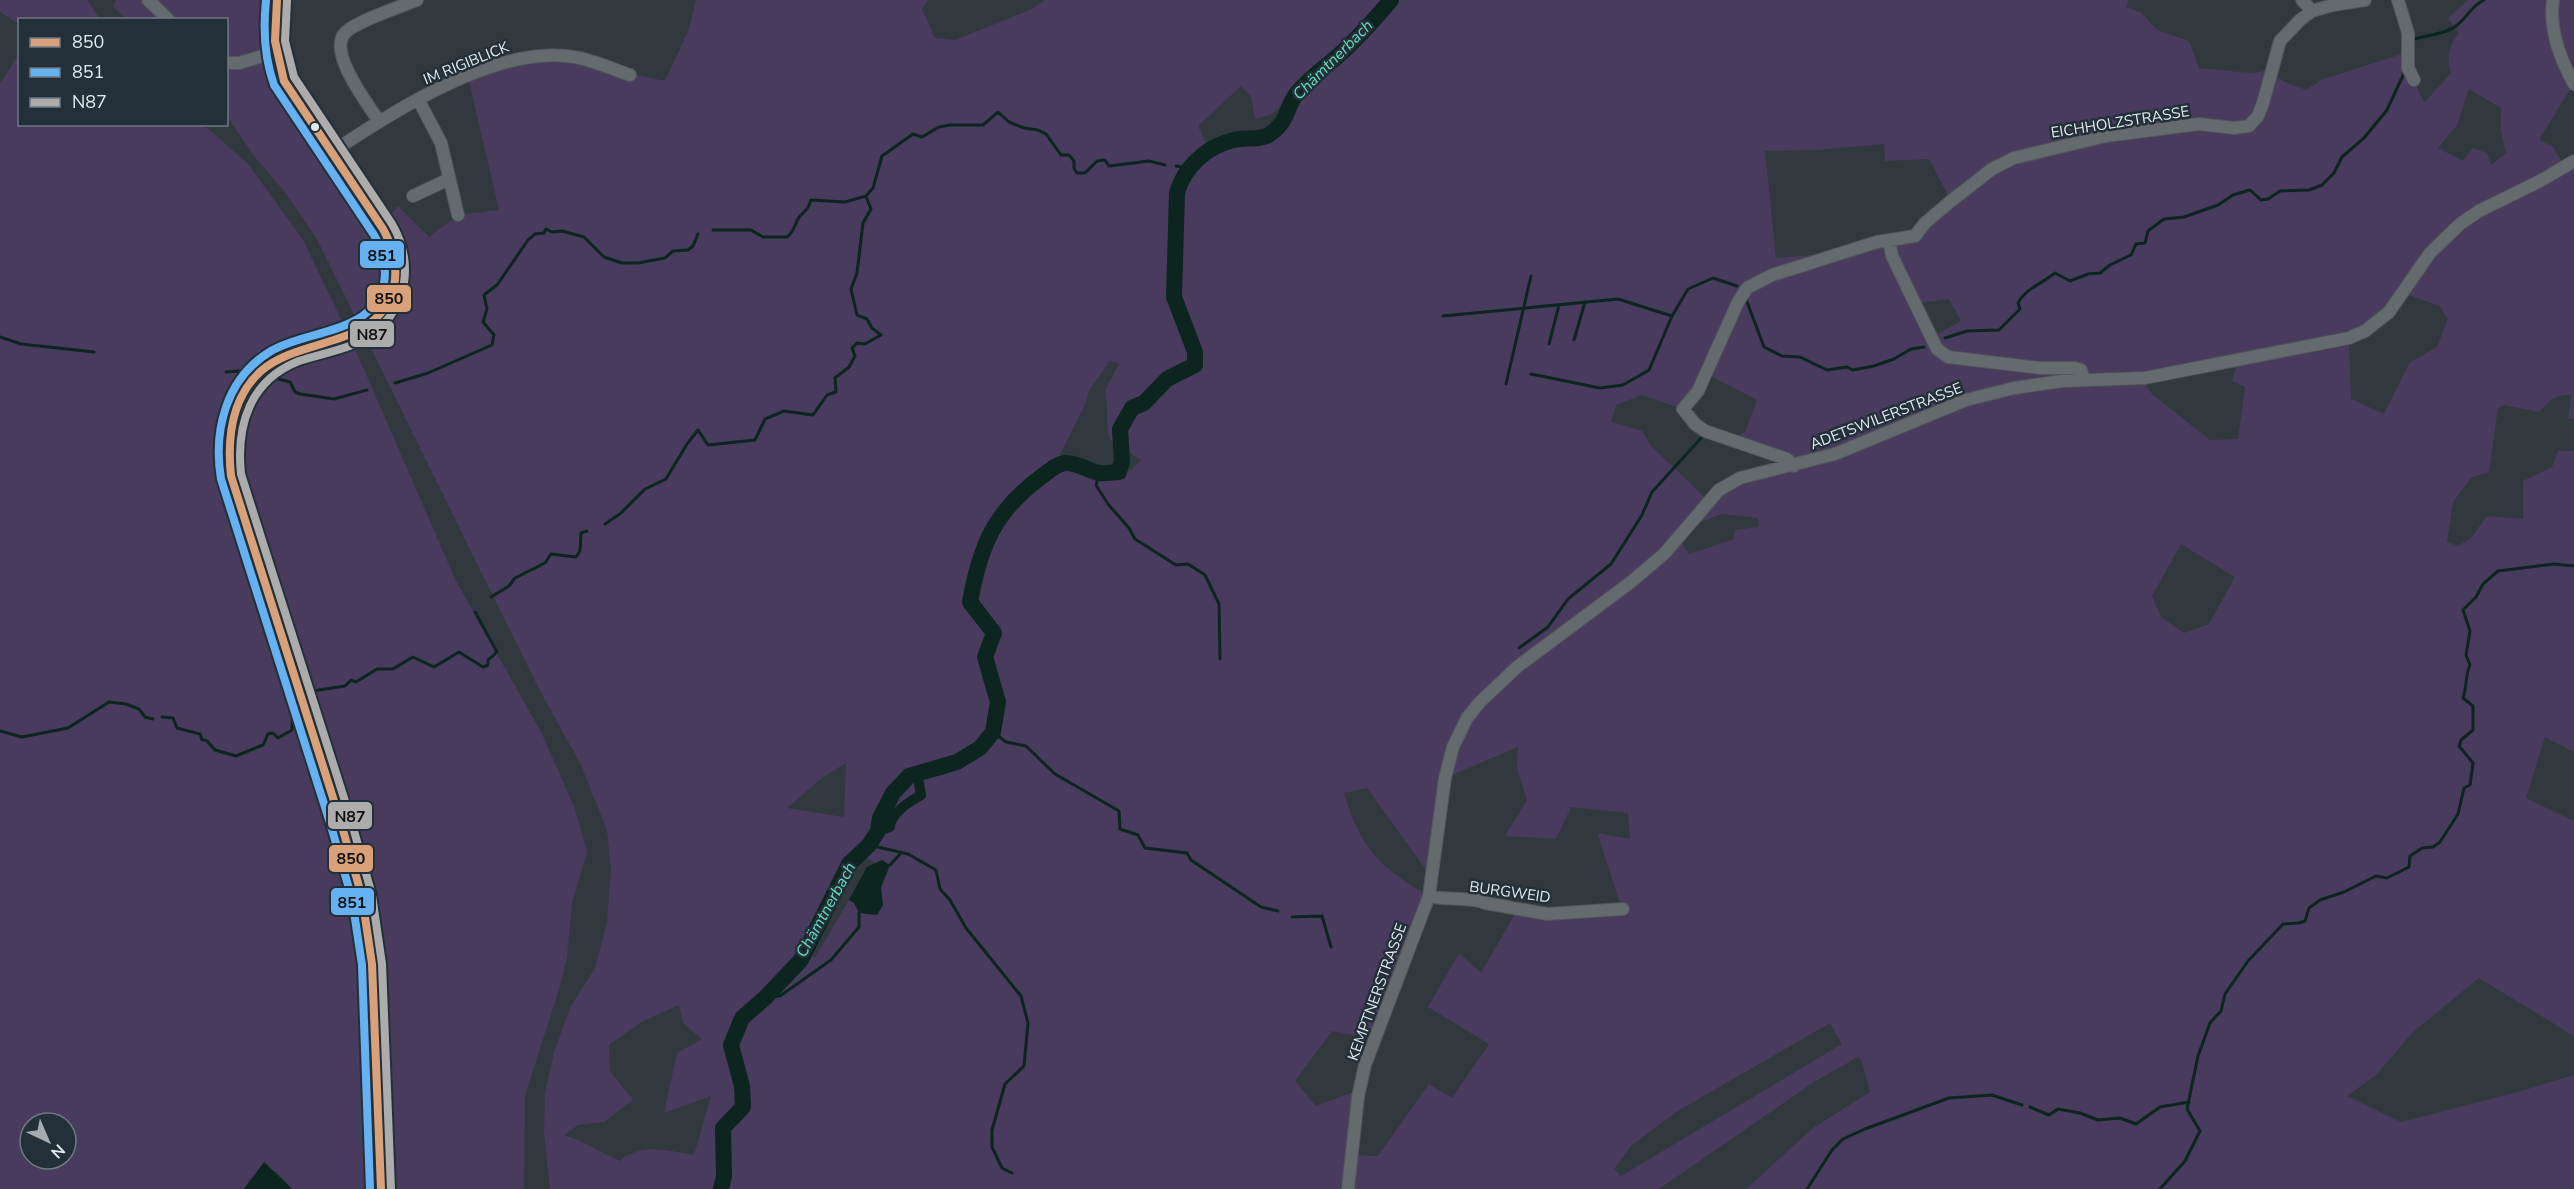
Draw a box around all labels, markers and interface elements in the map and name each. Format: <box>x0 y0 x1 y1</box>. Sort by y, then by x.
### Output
water label: Chämtnerbach <box>1288 15 1378 105</box>
legend <box>18 18 228 126</box>
text: 850 <box>72 30 104 54</box>
street label: IM RIGIBLICK <box>420 37 512 89</box>
text: 851 <box>72 60 104 84</box>
text: N87 <box>72 90 107 114</box>
street label: EICHHOLZSTRASSE <box>2049 101 2191 143</box>
unlabelled marker <box>309 121 321 133</box>
line badge: 851 <box>359 240 405 269</box>
text: 851 <box>368 245 396 267</box>
line badge: 850 <box>366 284 412 313</box>
text: 850 <box>375 288 403 310</box>
line badge: N87 <box>349 320 395 348</box>
text: N87 <box>356 324 388 346</box>
street label: ADETSWILERSTRASSE <box>1807 378 1965 454</box>
line badge: N87 <box>327 801 373 830</box>
text: N87 <box>334 806 366 828</box>
line badge: 850 <box>328 844 374 873</box>
text: 850 <box>337 848 365 870</box>
water label: Chämtnerbach <box>791 859 861 961</box>
street label: BURGWEID <box>1468 876 1552 908</box>
line badge: 851 <box>330 887 375 916</box>
text: 851 <box>338 892 366 914</box>
street label: KEMPTNERSTRASSE <box>1343 920 1411 1064</box>
north arrow <box>18 1111 78 1171</box>
text: N <box>46 1139 70 1163</box>

